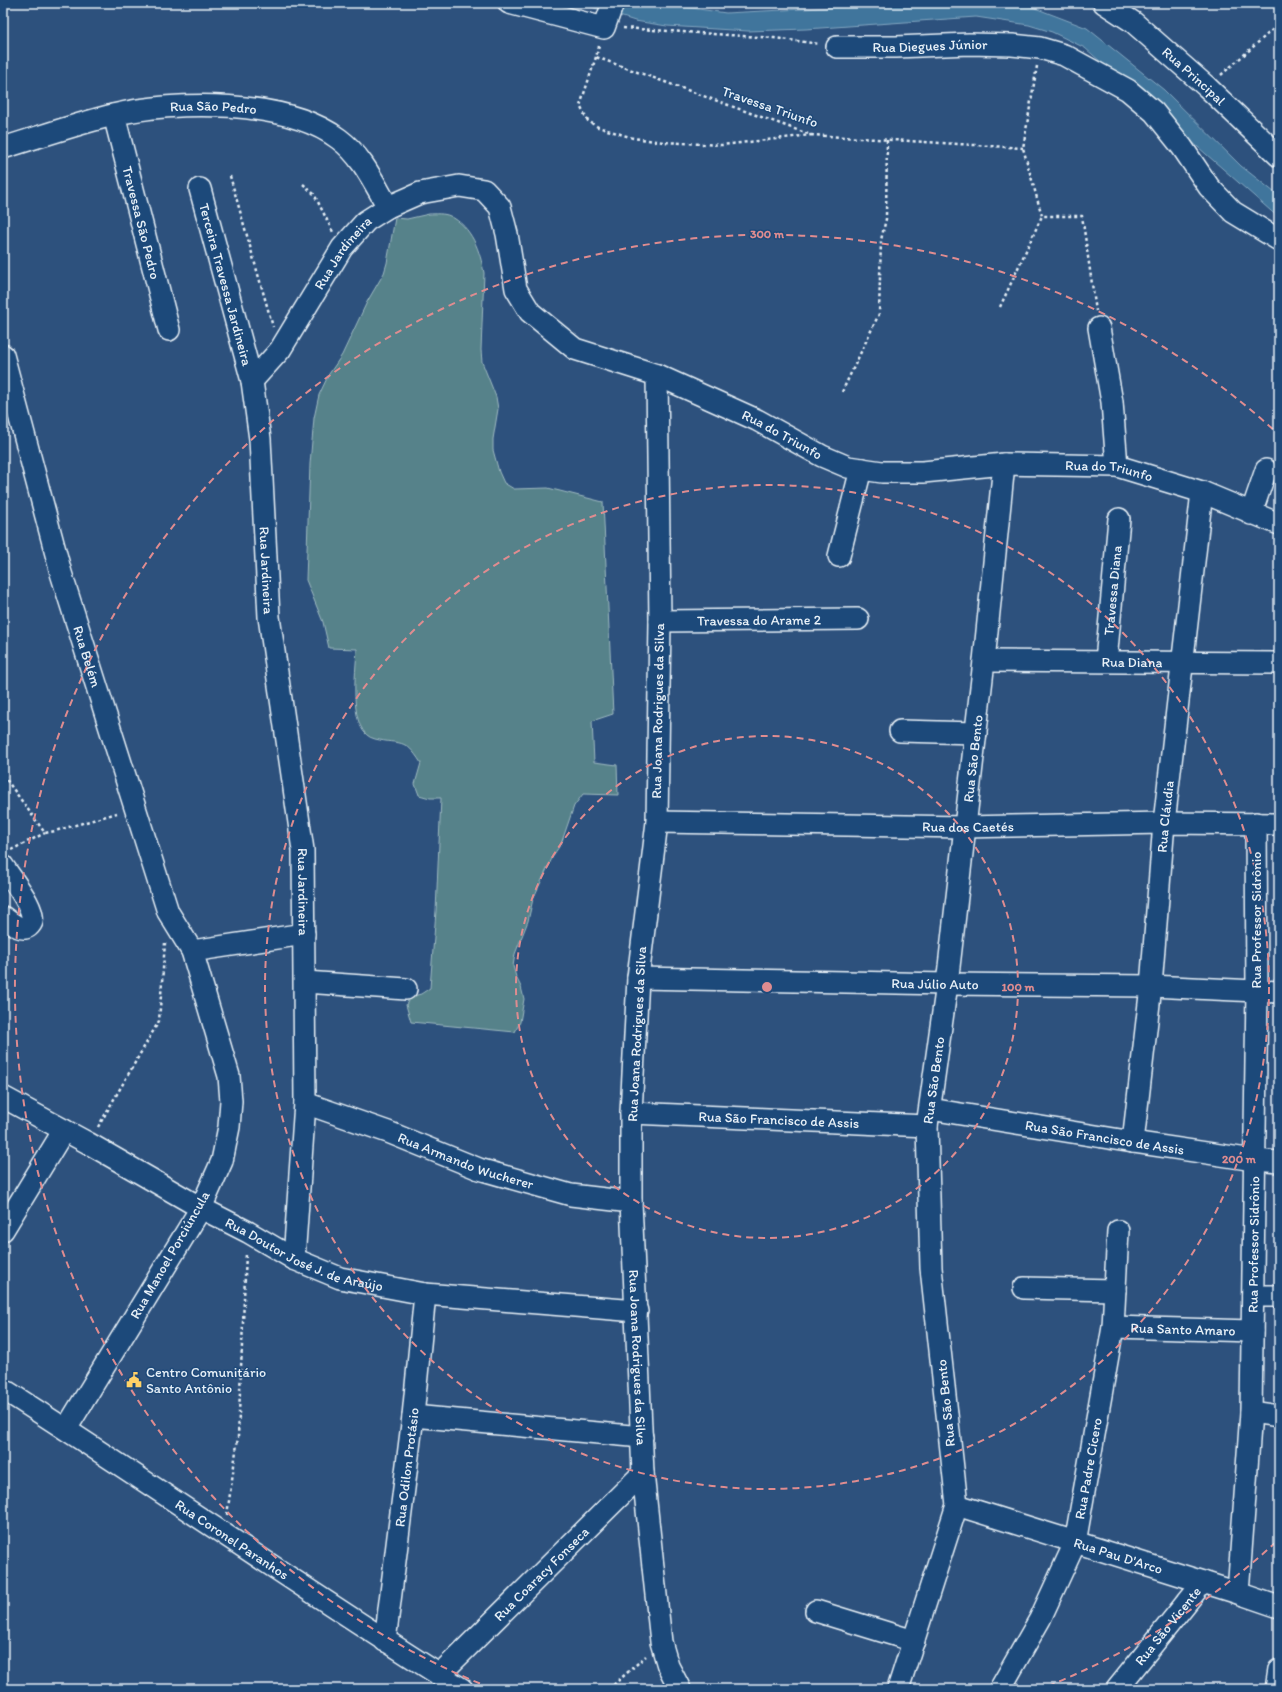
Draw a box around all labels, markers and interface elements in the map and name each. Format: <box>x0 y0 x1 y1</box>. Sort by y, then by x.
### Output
street label: Rua Diegues Júnior <box>872 35 988 56</box>
street label: Rua Principal <box>1159 43 1229 109</box>
street label: Travessa Triunfo <box>720 83 820 131</box>
street label: Rua São Pedro <box>169 97 258 118</box>
street label: Travessa São Pedro <box>119 164 164 281</box>
street label: Terceira Travessa Jardineira <box>196 201 256 368</box>
street label: Rua Jardineira <box>310 211 375 293</box>
text: 300 m <box>750 227 785 241</box>
street label: Rua do Triunfo <box>739 406 825 463</box>
street label: Rua do Triunfo <box>1065 457 1155 485</box>
street label: Rua Jardineira <box>256 526 277 615</box>
street label: Travessa Diana <box>1100 544 1125 636</box>
street label: Travessa do Arame 2 <box>697 611 822 629</box>
street label: Rua Joana Rodrigues da Silva <box>648 622 668 799</box>
street label: Rua Belém <box>70 623 105 690</box>
street label: Rua Diana <box>1102 653 1163 671</box>
street label: Rua São Bento <box>959 714 986 803</box>
street label: Rua Cláudia <box>1153 780 1177 853</box>
street label: Rua dos Caetés <box>922 818 1014 836</box>
street label: Rua Jardineira <box>294 848 312 936</box>
street label: Rua Professor Sidrônio <box>1248 852 1265 988</box>
street label: Rua Joana Rodrigues da Silva <box>624 945 650 1122</box>
street label: Rua Júlio Auto <box>891 974 979 993</box>
centre of rings <box>760 980 774 994</box>
text: 100 m <box>1001 980 1035 994</box>
street label: Rua São Bento <box>919 1035 948 1125</box>
street label: Rua São Francisco de Assis <box>698 1107 860 1132</box>
street label: Rua São Francisco de Assis <box>1024 1116 1186 1158</box>
street label: Rua Armando Wucherer <box>395 1128 536 1193</box>
text: 200 m <box>1222 1152 1257 1166</box>
street label: Rua Professor Sidrônio <box>1244 1176 1263 1313</box>
street label: Rua Manoel Porciúncula <box>126 1187 214 1322</box>
street label: Rua Doutor José J. de Araújo <box>222 1213 384 1294</box>
street label: Rua Joana Rodrigues da Silva <box>626 1269 650 1446</box>
street label: Rua Santo Amaro <box>1130 1319 1236 1339</box>
street label: Rua São Bento <box>933 1358 959 1448</box>
place label: Centro Comunitário Santo Antônio <box>146 1364 266 1397</box>
public building icon: Centro Comunitário Santo Antônio <box>125 1371 143 1389</box>
street label: Rua Odilon Protásio <box>391 1407 422 1528</box>
street label: Rua Padre Cícero <box>1071 1416 1105 1521</box>
street label: Rua Coronel Paranhos <box>172 1495 292 1583</box>
street label: Rua Coaracy Fonseca <box>490 1523 592 1624</box>
street label: Rua Pau D'Arco <box>1072 1534 1165 1577</box>
street label: Rua São Vicente <box>1131 1583 1205 1669</box>

